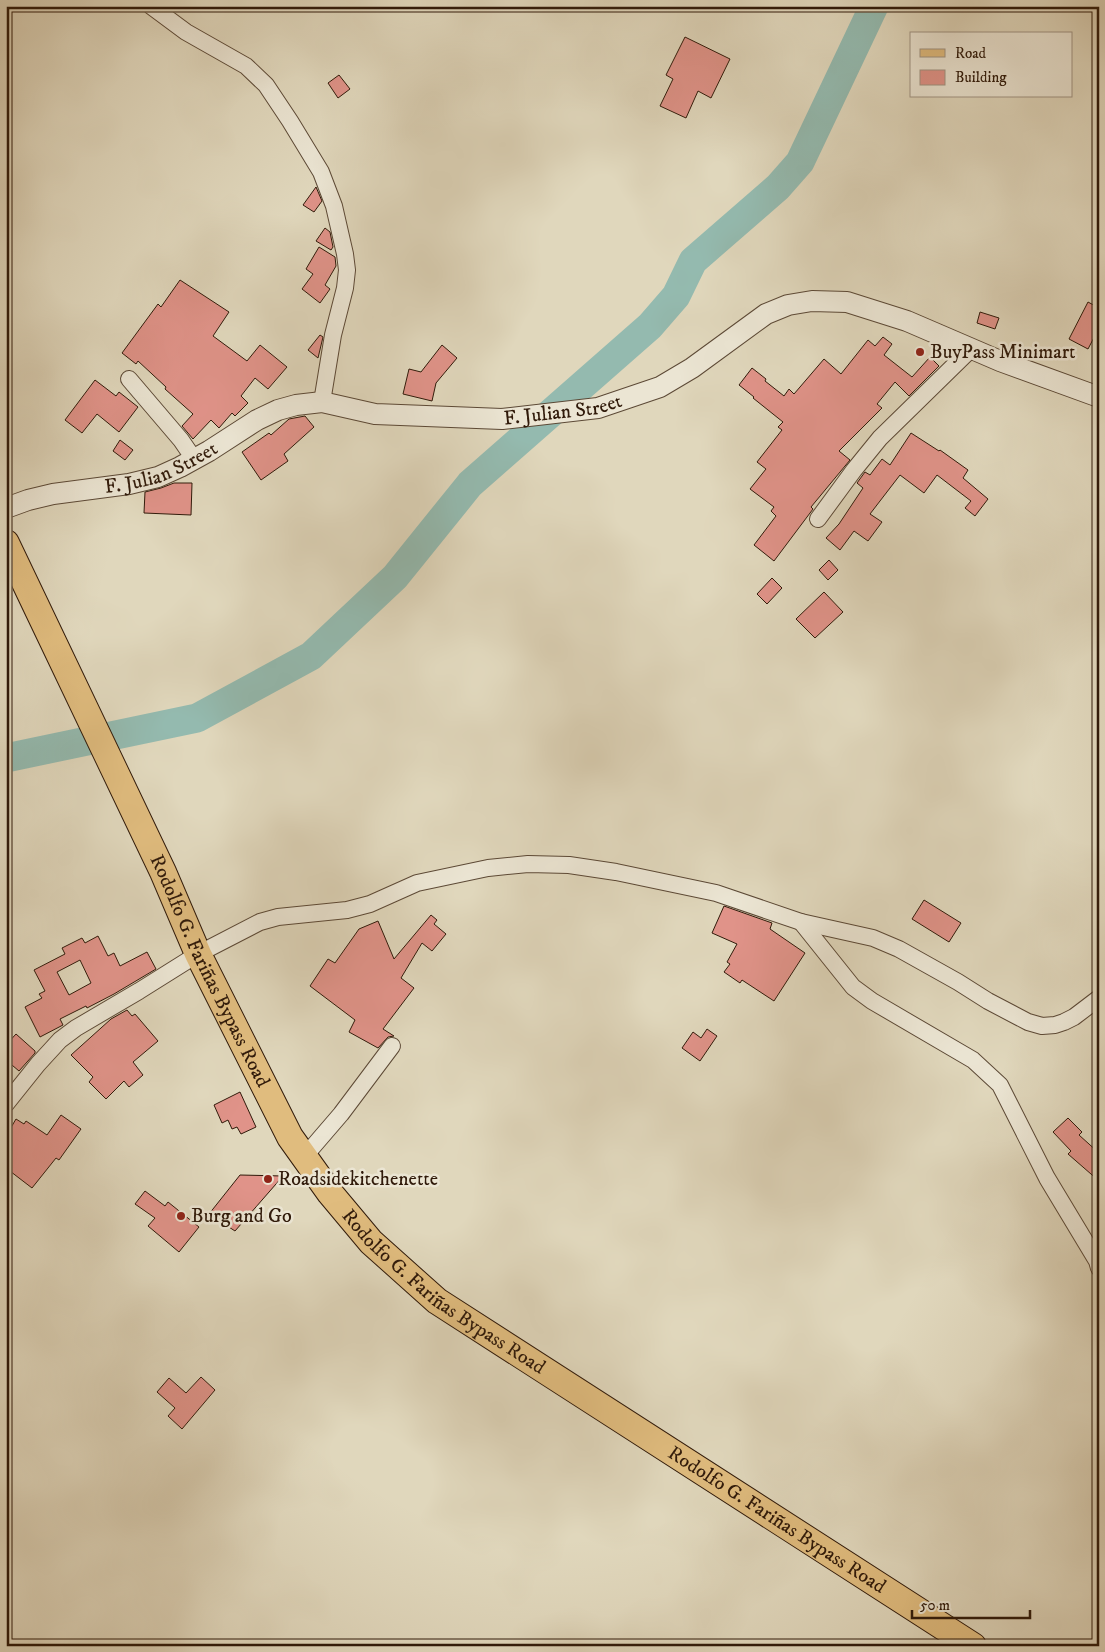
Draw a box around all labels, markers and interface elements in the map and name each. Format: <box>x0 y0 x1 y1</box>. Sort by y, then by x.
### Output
legend <box>910 32 1072 98</box>
text: Road <box>955 44 987 63</box>
text: Building <box>955 68 1007 87</box>
place label: BuyPass Minimart <box>930 340 1076 365</box>
marker: BuyPass Minimart <box>914 346 926 358</box>
street label: F. Julian Street <box>502 388 625 431</box>
street label: F. Julian Street <box>103 436 222 500</box>
street label: Rodolfo G. Fariñas Bypass Road <box>144 851 275 1091</box>
place label: Roadsidekitchenette <box>278 1167 438 1192</box>
marker: Roadsidekitchenette <box>262 1173 274 1185</box>
place label: Burg and Go <box>191 1204 292 1229</box>
street label: Rodolfo G. Fariñas Bypass Road <box>336 1204 550 1380</box>
marker: Burg and Go <box>175 1210 187 1222</box>
street label: Rodolfo G. Fariñas Bypass Road <box>663 1440 891 1599</box>
scale bar <box>912 1587 1030 1619</box>
text: 50 m <box>920 1596 950 1615</box>

